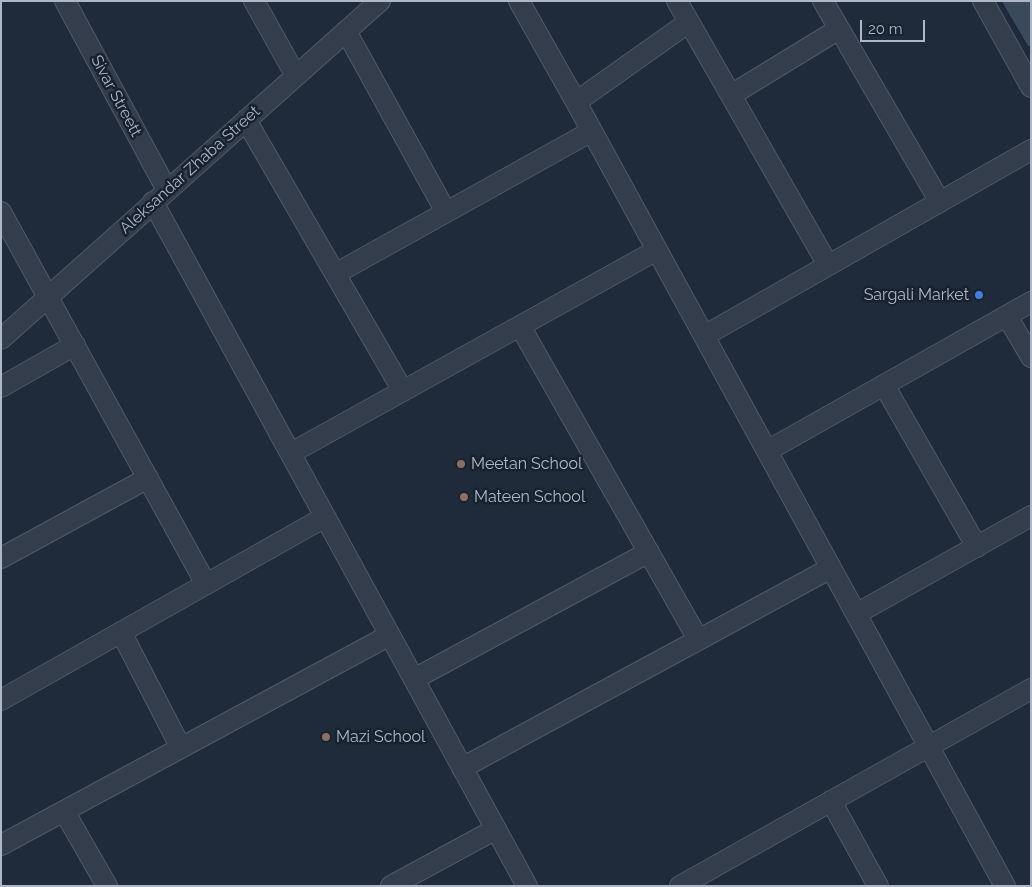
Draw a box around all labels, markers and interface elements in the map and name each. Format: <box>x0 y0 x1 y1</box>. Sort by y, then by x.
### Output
scale bar <box>862 10 927 42</box>
text: 20 m <box>868 20 903 38</box>
street label: Sivar Streett <box>86 52 146 140</box>
street label: Aleksandar Zhaba Street <box>116 102 264 238</box>
place label: Sargali Market <box>864 285 969 305</box>
marker: Sargali Market <box>973 289 985 301</box>
place label: Meetan School <box>471 454 582 474</box>
marker: Meetan School <box>455 458 467 470</box>
place label: Mateen School <box>474 487 585 507</box>
marker: Mateen School <box>458 491 470 503</box>
place label: Mazi School <box>336 727 425 747</box>
marker: Mazi School <box>320 731 332 743</box>

